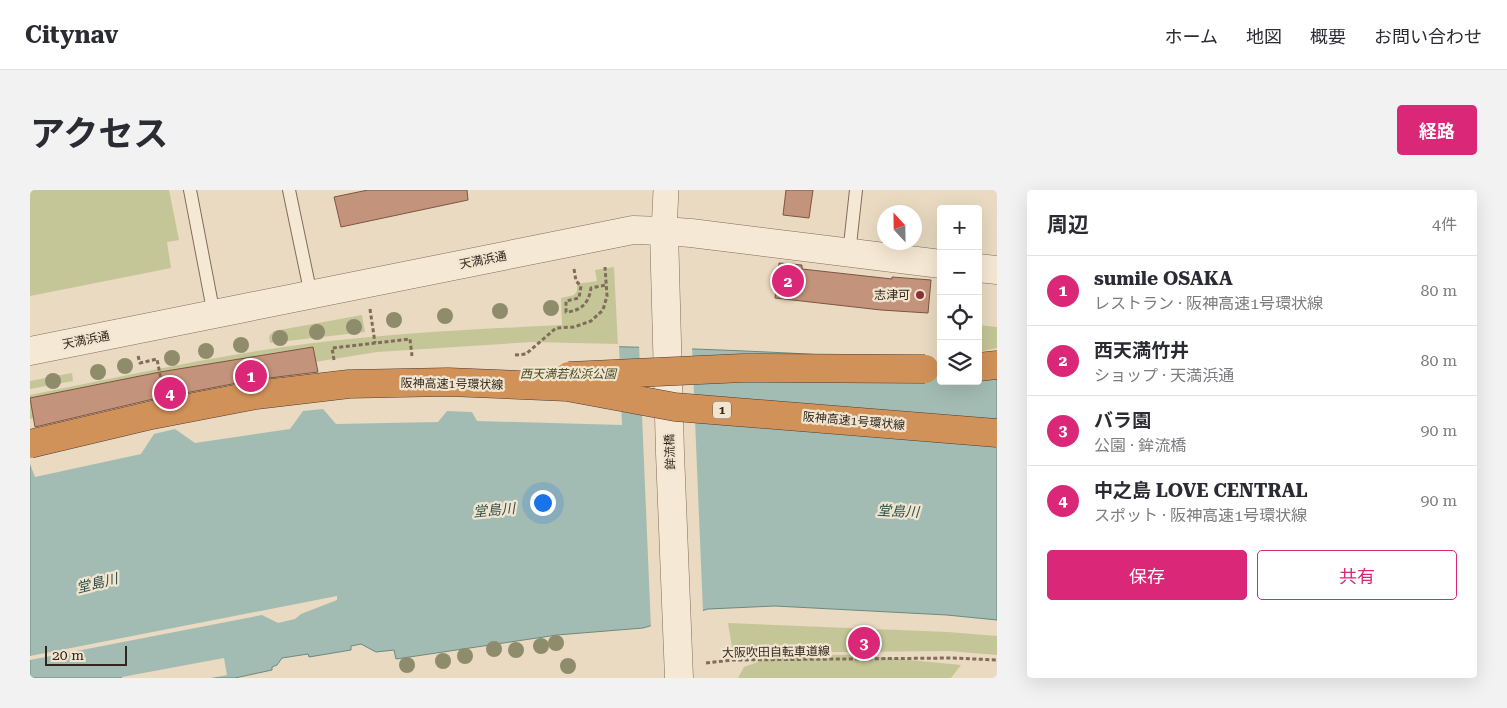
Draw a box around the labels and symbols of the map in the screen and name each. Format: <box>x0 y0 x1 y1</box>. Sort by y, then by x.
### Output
north arrow <box>877 205 922 250</box>
street label: 天満浜通 <box>458 249 508 271</box>
pin: 2 <box>772 262 804 300</box>
place label: 志津可 <box>874 288 910 302</box>
marker: 志津可 <box>914 289 926 301</box>
street label: 天満浜通 <box>61 329 111 351</box>
pin: 1 <box>235 357 267 395</box>
park label: 西天満若松浜公園 <box>520 367 618 381</box>
pin: 4 <box>154 374 186 412</box>
street label: 阪神高速1号環状線 <box>401 376 503 392</box>
road number: 1 <box>713 402 731 418</box>
street label: 阪神高速1号環状線 <box>802 410 906 432</box>
street label: 鉾流橋 <box>662 434 678 470</box>
your location <box>530 490 556 516</box>
water label: 堂島川 <box>472 500 518 520</box>
water label: 堂島川 <box>877 502 921 520</box>
water label: 堂島川 <box>75 570 121 596</box>
pin: 3 <box>848 624 880 662</box>
scale bar <box>45 643 128 666</box>
street label: 大阪吹田自転車道線 <box>722 644 830 660</box>

